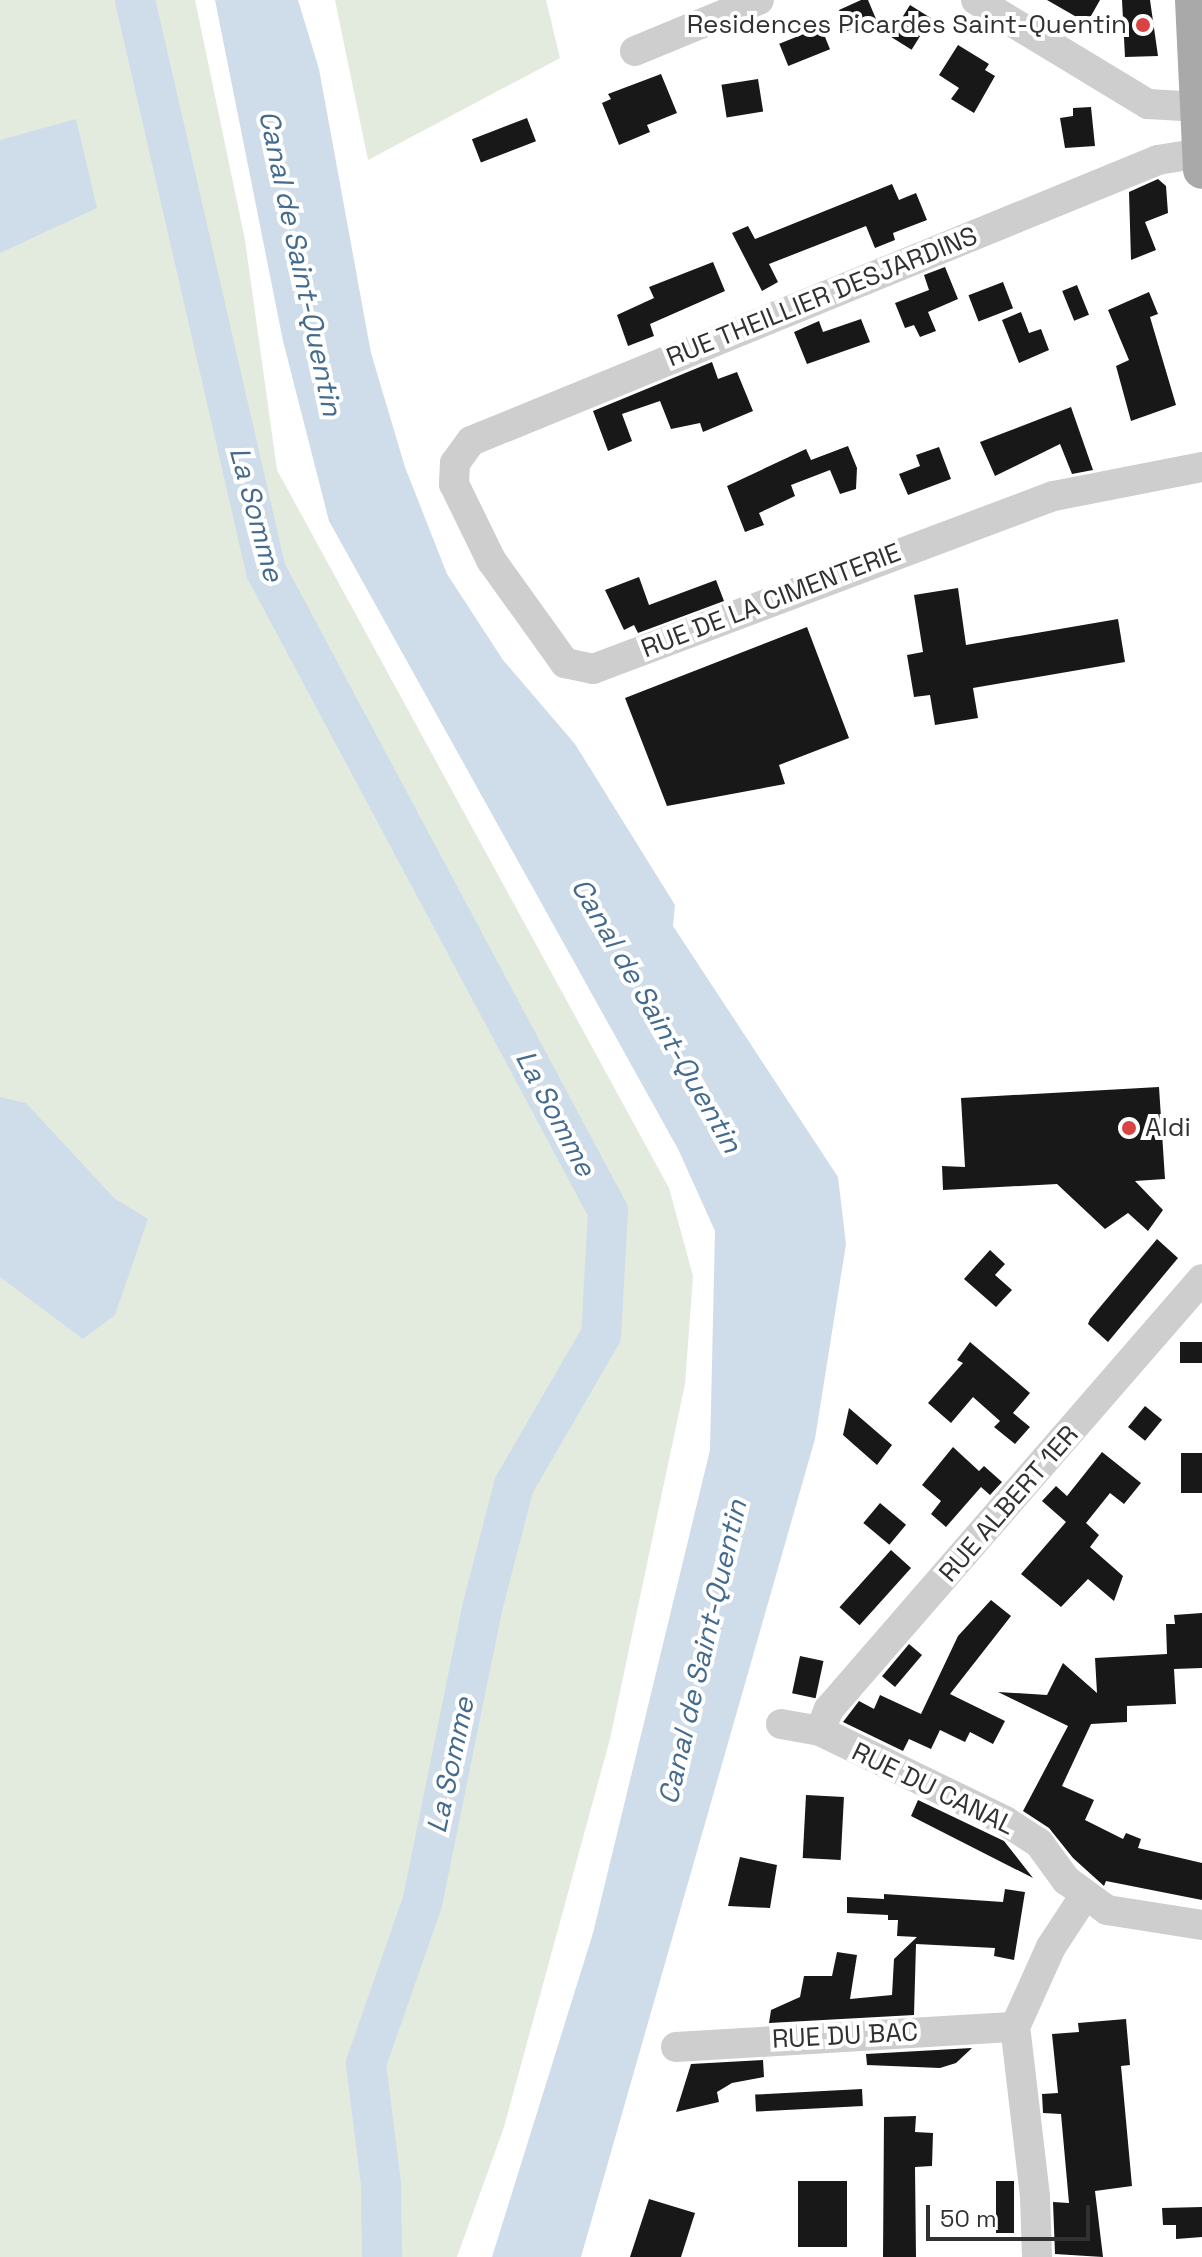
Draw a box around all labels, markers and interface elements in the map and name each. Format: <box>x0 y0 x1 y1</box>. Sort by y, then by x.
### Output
place label: Residences Picardes Saint-Quentin <box>687 9 1127 41</box>
marker: Residences Picardes Saint-Quentin <box>1134 16 1152 34</box>
water label: Canal de Saint-Quentin <box>252 107 350 419</box>
street label: RUE THEILLIER DESJARDINS <box>662 220 982 374</box>
water label: La Somme <box>223 443 291 585</box>
street label: RUE DE LA CIMENTERIE <box>637 537 905 665</box>
water label: Canal de Saint-Quentin <box>565 872 749 1158</box>
water label: La Somme <box>509 1044 603 1182</box>
place label: Aldi <box>1145 1112 1191 1144</box>
marker: Aldi <box>1120 1119 1138 1137</box>
street label: RUE ALBERT 1ER <box>932 1419 1086 1589</box>
water label: Canal de Saint-Quentin <box>651 1497 753 1807</box>
water label: La Somme <box>419 1694 481 1836</box>
street label: RUE DU CANAL <box>847 1736 1019 1842</box>
street label: RUE DU BAC <box>771 2017 919 2055</box>
scale bar <box>930 2189 1094 2239</box>
text: 50 m <box>940 2203 997 2234</box>

